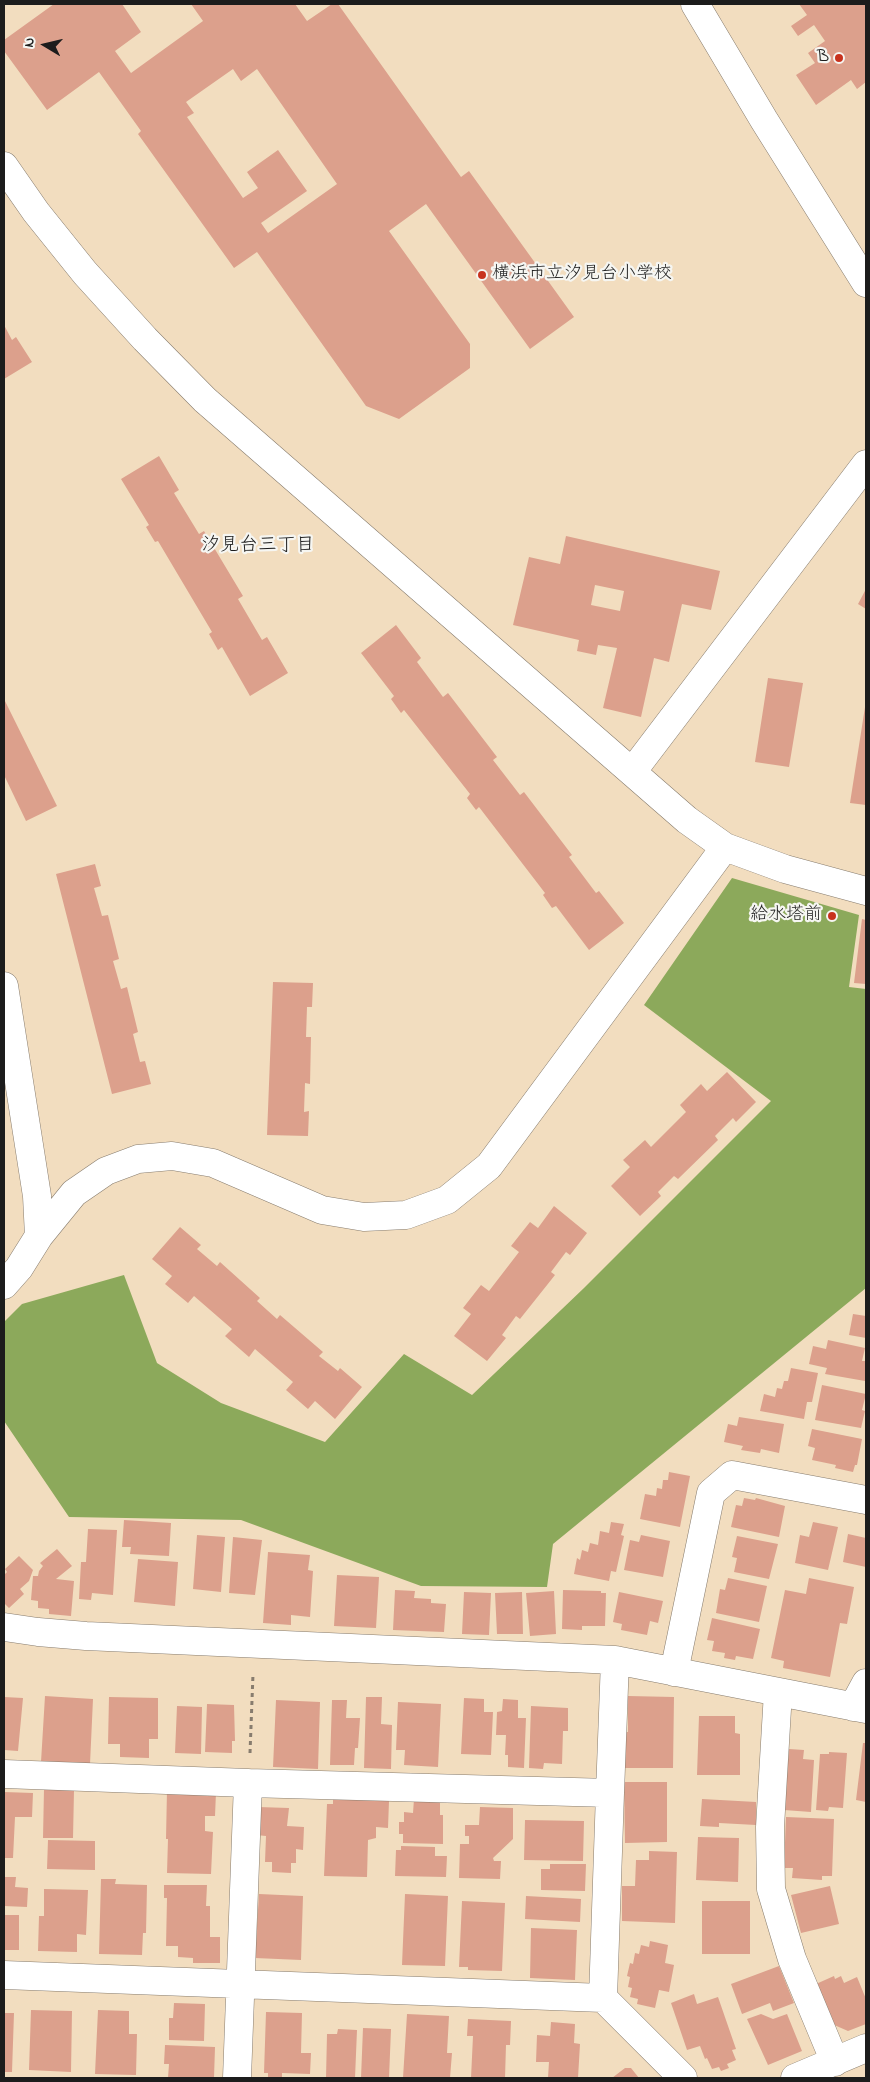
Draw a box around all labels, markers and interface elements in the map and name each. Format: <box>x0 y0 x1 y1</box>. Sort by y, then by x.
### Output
north arrow <box>20 20 70 70</box>
text: N <box>19 36 41 49</box>
place label: B <box>817 47 829 69</box>
marker: B <box>833 52 845 64</box>
place label: 横浜市立汐見台小学校 <box>492 264 672 286</box>
marker: 横浜市立汐見台小学校 <box>476 269 488 281</box>
district label: 汐見台三丁目 <box>201 536 315 558</box>
place label: 給水塔前 <box>750 905 822 927</box>
marker: 給水塔前 <box>826 910 838 922</box>

